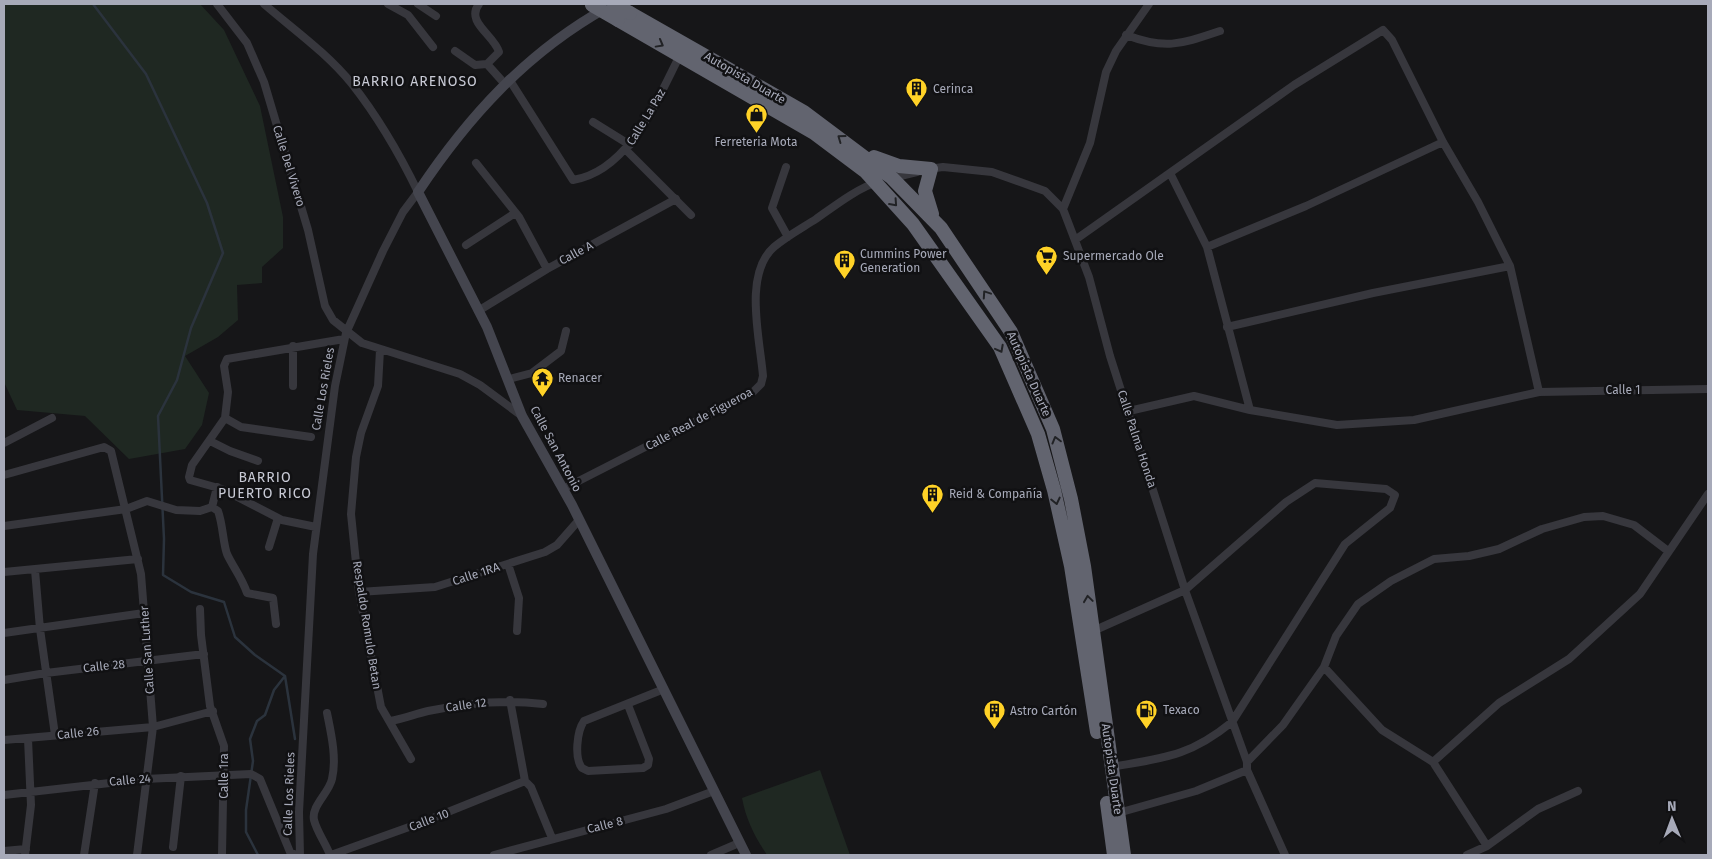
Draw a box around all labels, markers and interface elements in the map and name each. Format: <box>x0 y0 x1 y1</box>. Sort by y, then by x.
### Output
one-way arrow <box>655 38 664 48</box>
street label: Autopista Duarte <box>702 49 788 107</box>
district label: BARRIO ARENOSO <box>352 73 478 90</box>
building icon: Cerinca <box>905 77 929 108</box>
place label: Cerinca <box>933 82 973 96</box>
street label: Calle La Paz <box>624 86 668 148</box>
shop icon: Ferreteria Mota <box>744 103 768 134</box>
street label: Calle Del Vivero <box>270 124 308 208</box>
place label: Ferreteria Mota <box>715 135 798 149</box>
one-way arrow <box>837 135 847 144</box>
one-way arrow <box>889 198 898 207</box>
street label: Calle A <box>557 238 596 268</box>
supermarket icon: Supermercado Ole <box>1035 244 1059 275</box>
place label: Cummins Power Generation <box>860 247 947 275</box>
building icon: Cummins Power Generation <box>832 249 856 280</box>
place label: Supermercado Ole <box>1063 249 1164 263</box>
one-way arrow <box>983 290 992 300</box>
street label: Autopista Duarte <box>1004 329 1054 419</box>
one-way arrow <box>994 343 1004 352</box>
street label: Calle Los Rieles <box>309 346 337 432</box>
temple icon: Renacer <box>530 366 554 397</box>
place label: Renacer <box>558 371 602 385</box>
street label: Calle 1 <box>1606 383 1640 397</box>
street label: Calle Real de Figueroa <box>643 385 755 453</box>
street label: Calle Palma Honda <box>1115 388 1159 490</box>
street label: Calle San Antonio <box>527 404 585 494</box>
one-way arrow <box>1051 437 1061 445</box>
district label: BARRIO PUERTO RICO <box>218 469 312 502</box>
building icon: Reid & Compañía <box>921 482 945 513</box>
place label: Reid & Compañía <box>949 487 1043 501</box>
one-way arrow <box>1050 496 1061 505</box>
street label: Respaldo Romulo Betan <box>350 560 384 690</box>
street label: Calle 1RA <box>451 560 502 588</box>
one-way arrow <box>1084 595 1094 603</box>
street label: Calle San Luther <box>137 605 157 695</box>
street label: Calle 28 <box>82 657 126 675</box>
street label: Calle 12 <box>445 695 487 715</box>
fuel station icon: Texaco <box>1135 698 1159 729</box>
building icon: Astro Cartón <box>982 699 1006 730</box>
place label: Texaco <box>1163 703 1200 717</box>
place label: Astro Cartón <box>1010 704 1077 718</box>
street label: Autopista Duarte <box>1099 723 1125 815</box>
street label: Calle 26 <box>56 724 100 742</box>
street label: Calle Los Rieles <box>281 751 297 836</box>
street label: Calle 1ra <box>217 753 231 799</box>
street label: Calle 24 <box>109 771 152 789</box>
north arrow <box>1647 794 1697 844</box>
text: N <box>1667 798 1677 815</box>
street label: Calle 10 <box>407 806 451 834</box>
street label: Calle 8 <box>586 814 625 836</box>

